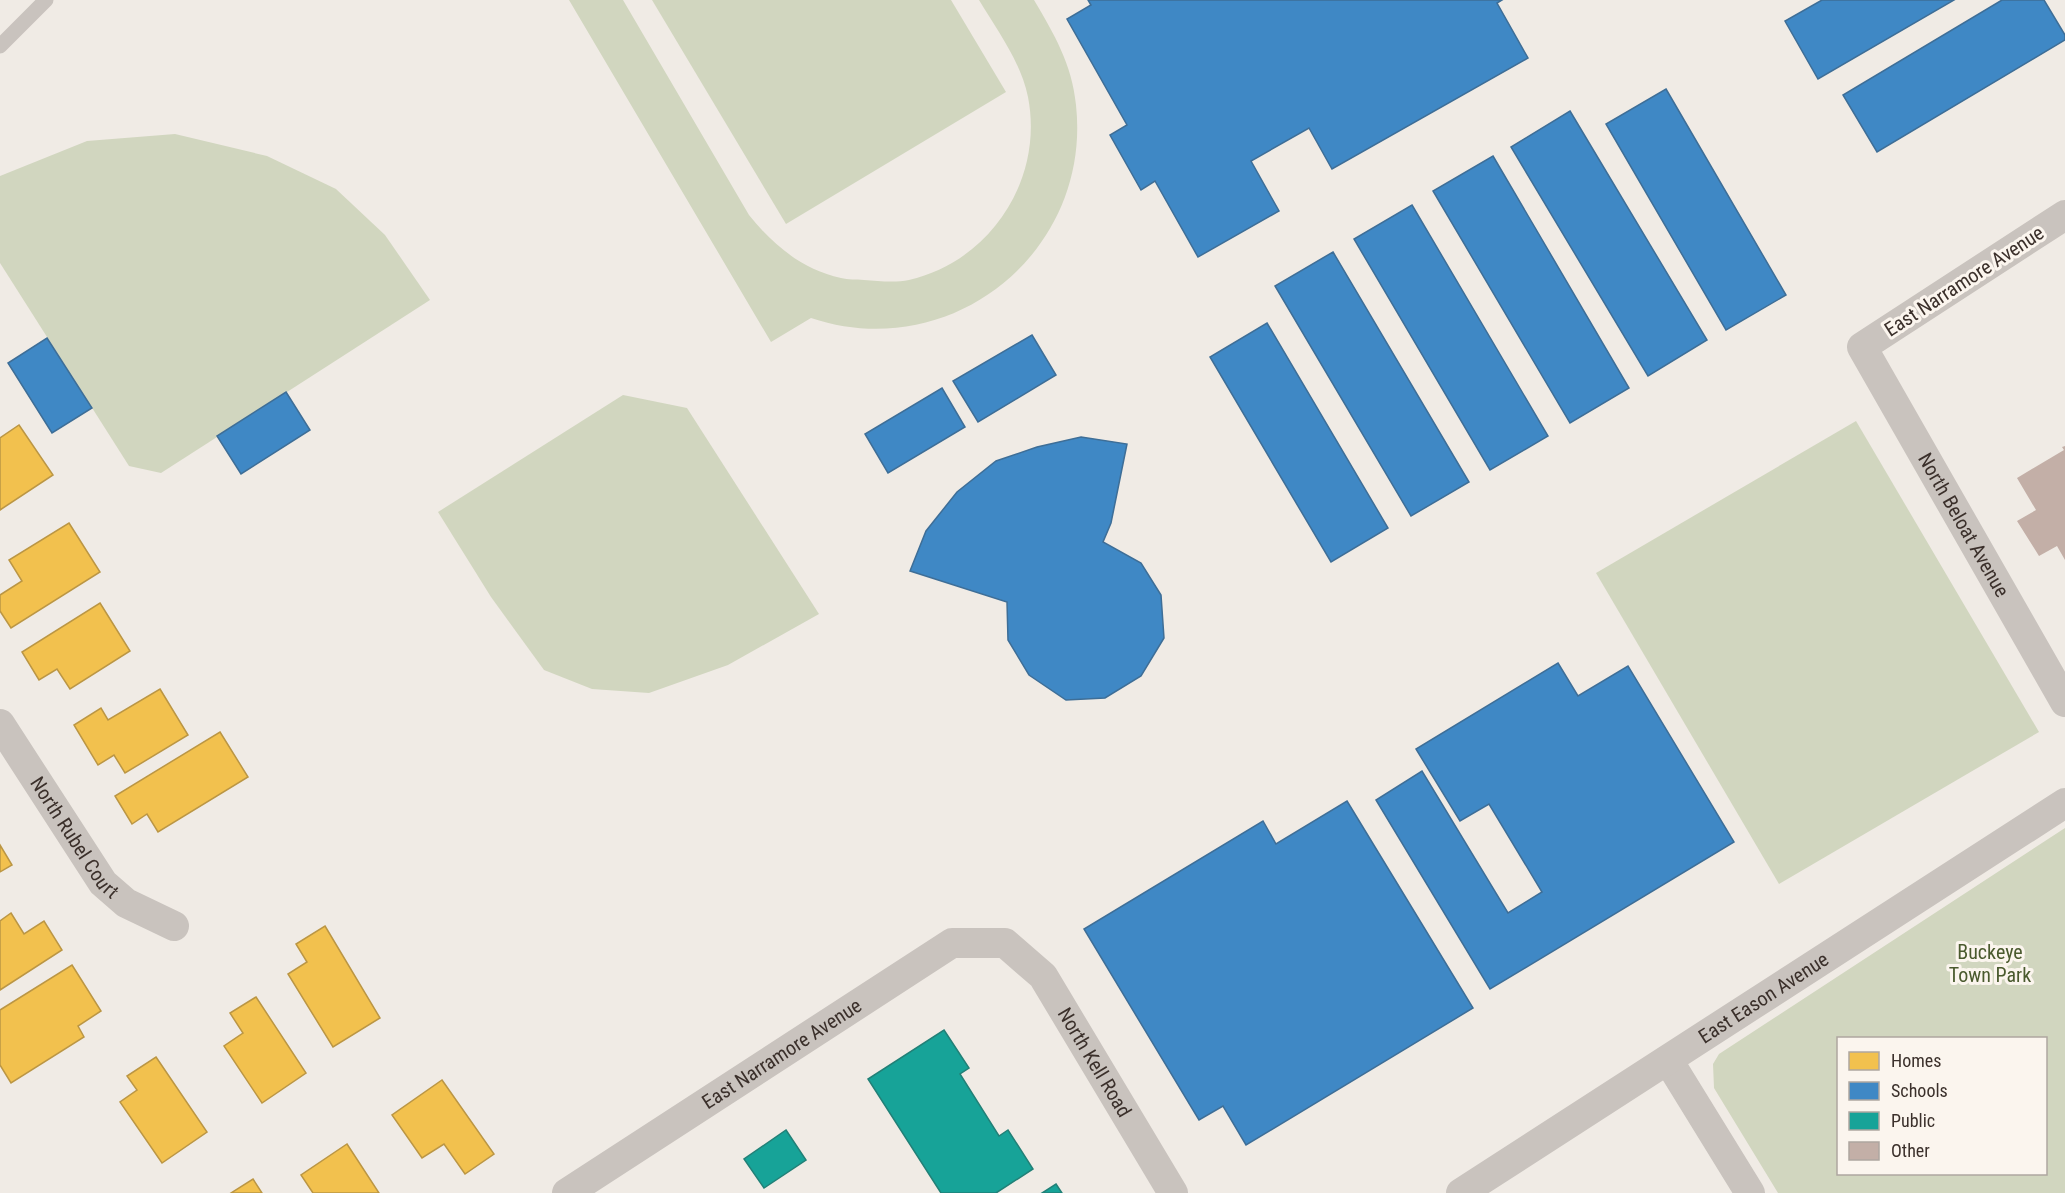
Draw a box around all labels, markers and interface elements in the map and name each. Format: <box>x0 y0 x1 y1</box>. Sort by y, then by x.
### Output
street label: East Narramore Avenue <box>1880 221 2048 341</box>
street label: North Beloat Avenue <box>1913 449 2014 601</box>
street label: North Rubel Court <box>25 772 124 903</box>
park label: Buckeye Town Park <box>1949 940 2031 987</box>
street label: East Eason Avenue <box>1694 947 1833 1048</box>
street label: East Narramore Avenue <box>698 993 866 1114</box>
street label: North Kell Road <box>1053 1003 1137 1121</box>
legend <box>1837 1037 2047 1175</box>
text: Homes <box>1891 1050 1941 1071</box>
text: Schools <box>1891 1080 1948 1101</box>
text: Public <box>1891 1110 1935 1131</box>
text: Other <box>1891 1140 1930 1161</box>

